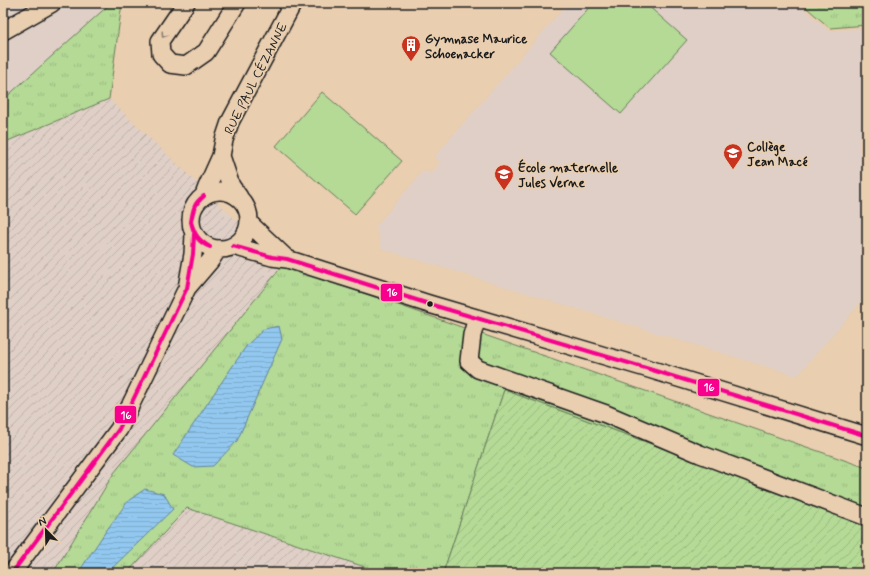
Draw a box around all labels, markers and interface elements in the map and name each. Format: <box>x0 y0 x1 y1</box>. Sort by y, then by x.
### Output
street label: RUE PAUL CÉZANNE <box>220 19 292 138</box>
one-way arrow <box>161 31 169 38</box>
place label: Gymnase Maurice Schoenacker <box>425 31 527 63</box>
building icon: Gymnase Maurice Schoenacker <box>400 34 422 62</box>
place label: Collège Jean Macé <box>747 139 808 171</box>
school or university icon: Collège Jean Macé <box>722 142 744 170</box>
place label: École maternelle Jules Verne <box>518 159 618 192</box>
school or university icon: École maternelle Jules Verne <box>493 163 515 191</box>
line badge: 16 <box>380 283 403 302</box>
text: 16 <box>387 286 398 300</box>
unlabelled marker <box>425 299 435 309</box>
line badge: 16 <box>697 378 720 397</box>
text: 16 <box>704 381 715 395</box>
line badge: 16 <box>114 405 137 424</box>
text: 16 <box>121 409 132 423</box>
north arrow <box>26 510 66 550</box>
text: N <box>36 514 49 530</box>

